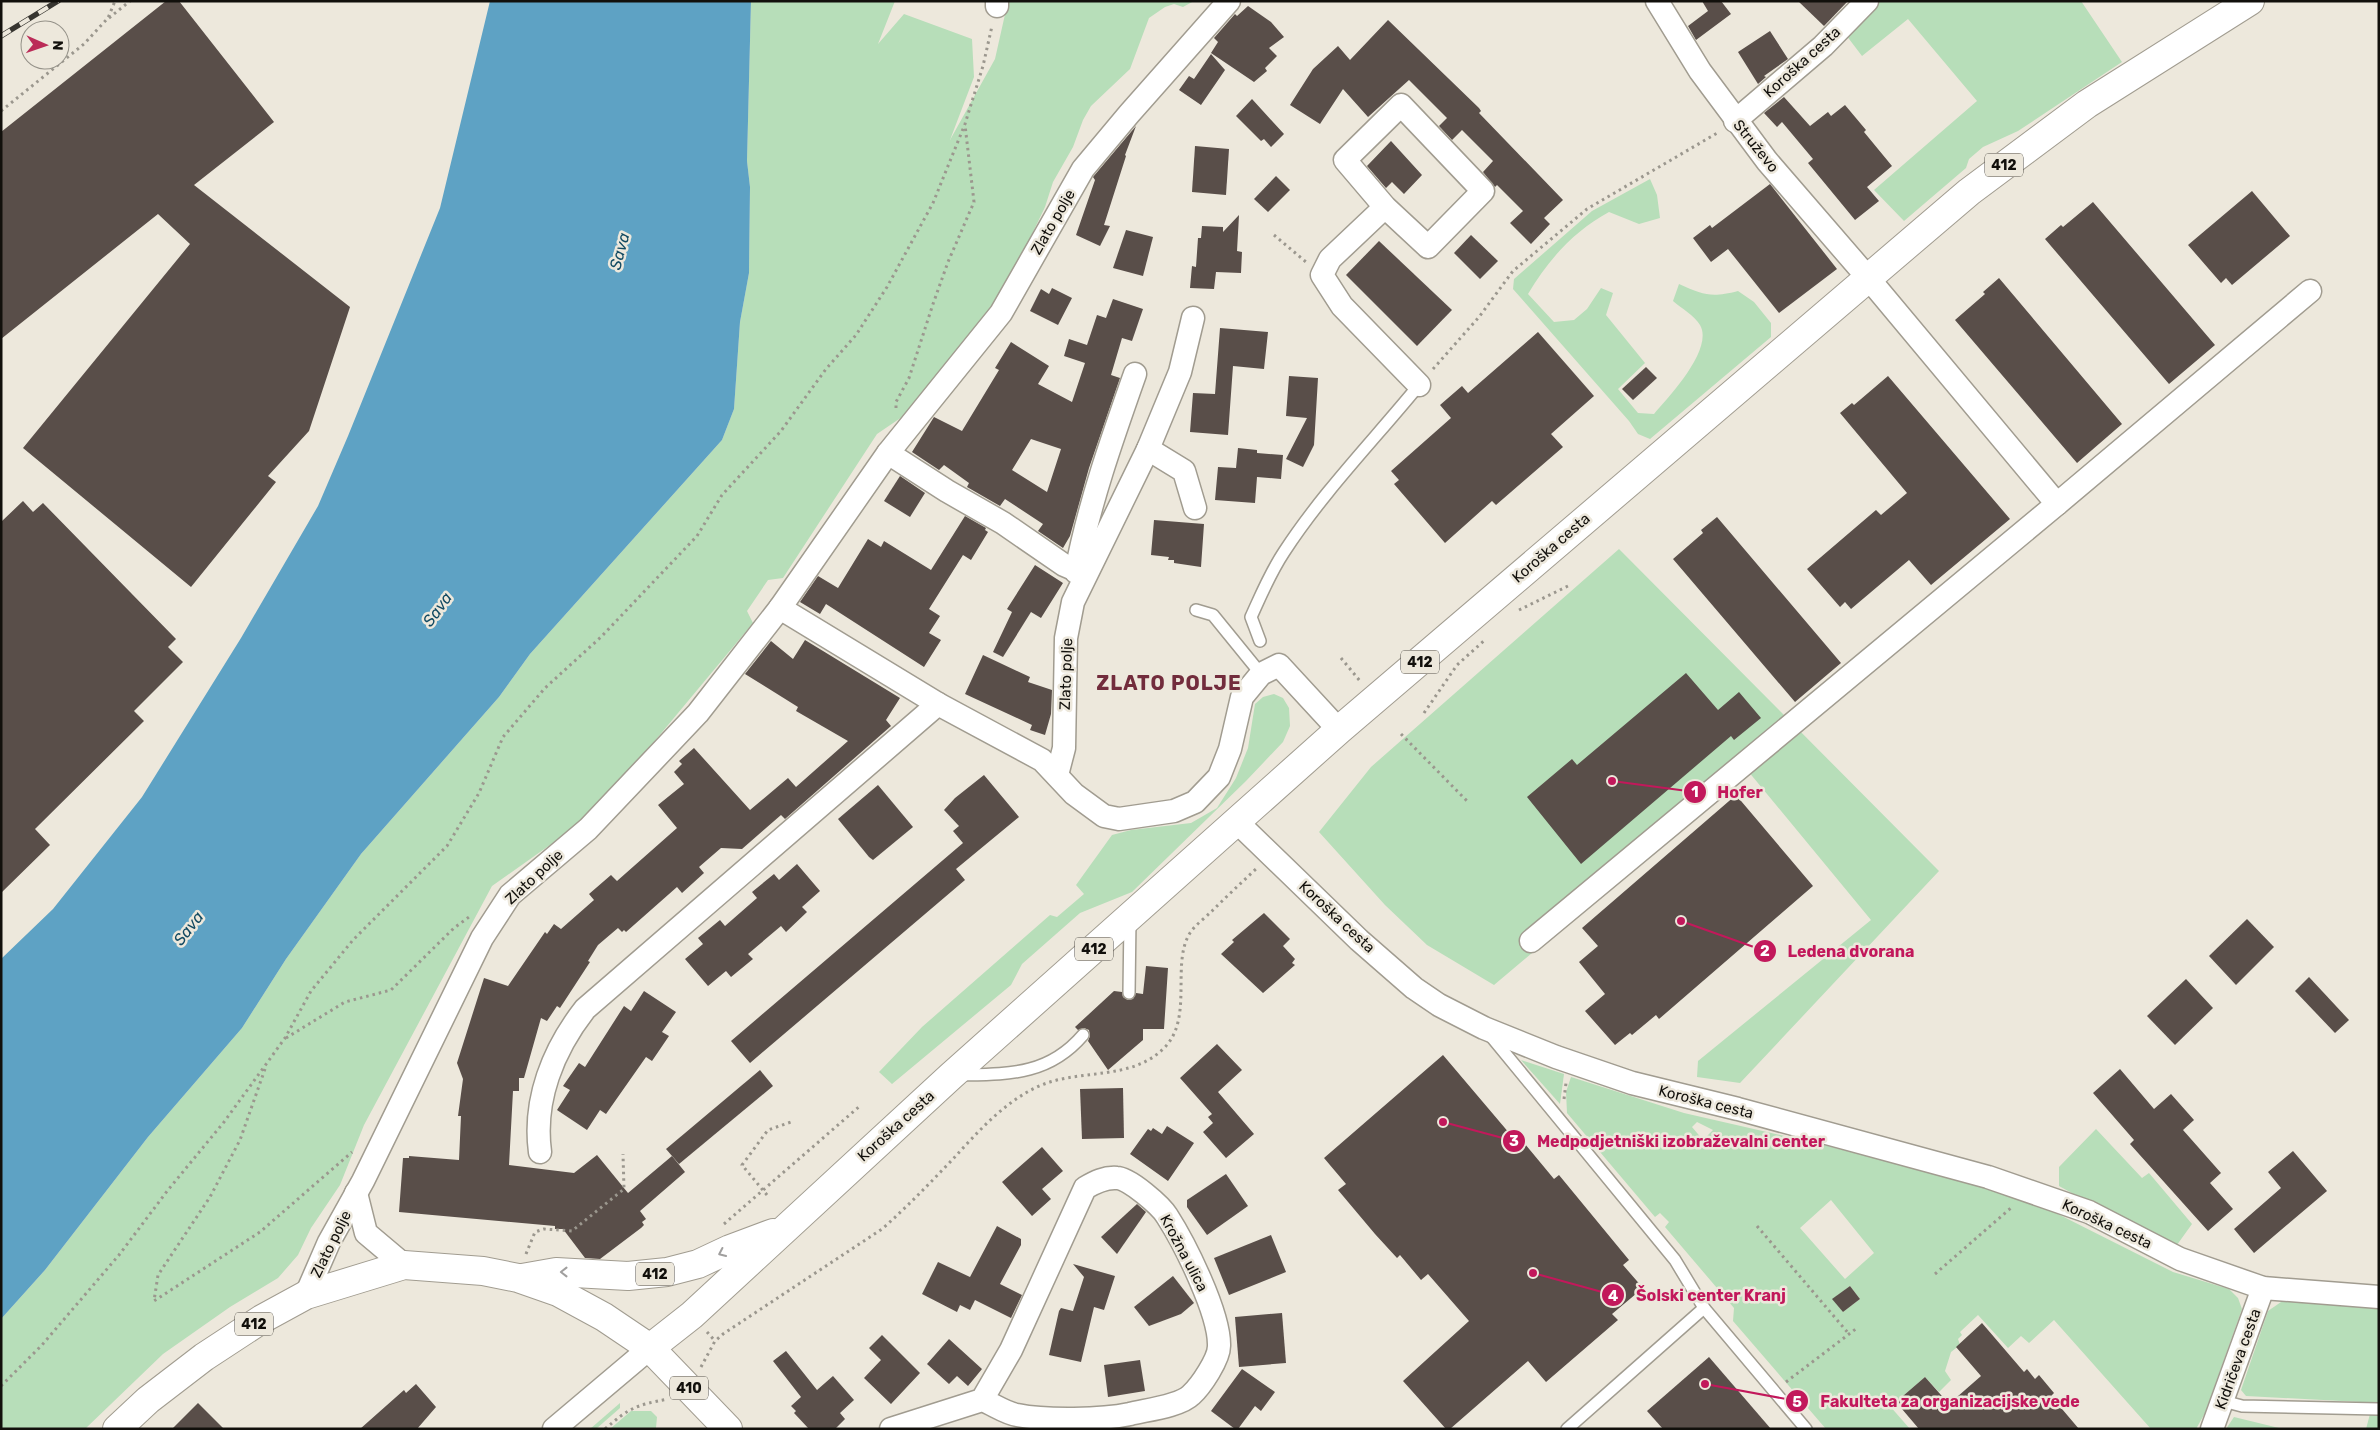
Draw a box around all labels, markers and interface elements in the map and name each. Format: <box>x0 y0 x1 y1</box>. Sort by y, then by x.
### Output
north arrow <box>20 20 70 70</box>
street label: Koroška cesta <box>1760 23 1844 101</box>
text: N <box>49 40 66 51</box>
street label: Struževo <box>1729 116 1783 176</box>
road number: 412 <box>1985 154 2023 176</box>
street label: Zlato polje <box>1027 186 1079 258</box>
water label: Sava <box>605 231 634 272</box>
street label: Koroška cesta <box>1508 509 1594 587</box>
water label: Sava <box>419 589 456 630</box>
street label: Zlato polje <box>1056 637 1076 711</box>
road number: 412 <box>1401 650 1439 674</box>
district label: ZLATO POLJE <box>1096 671 1242 695</box>
callout: Hofer <box>1682 776 1773 807</box>
text: 1 <box>1691 783 1699 801</box>
text: Hofer <box>1717 783 1763 802</box>
street label: Zlato polje <box>501 846 567 908</box>
street label: Koroška cesta <box>1295 877 1379 957</box>
water label: Sava <box>169 908 207 949</box>
callout: Ledena dvorana <box>1752 935 1924 966</box>
road number: 412 <box>1075 938 1113 961</box>
text: 2 <box>1760 942 1770 960</box>
text: Ledena dvorana <box>1787 942 1915 961</box>
street label: Koroška cesta <box>1657 1082 1755 1122</box>
street label: Koroška cesta <box>854 1087 938 1165</box>
callout: Medpodjetniški izobraževalni center <box>1502 1126 1835 1157</box>
text: 3 <box>1509 1132 1519 1150</box>
text: Medpodjetniški izobraževalni center <box>1537 1132 1826 1151</box>
street label: Koroška cesta <box>2059 1195 2155 1253</box>
street label: Zlato polje <box>307 1208 355 1280</box>
street label: Krožna ulica <box>1156 1211 1212 1295</box>
one-way arrow <box>718 1246 727 1257</box>
road number: 412 <box>636 1262 674 1286</box>
one-way arrow <box>559 1267 567 1277</box>
callout: Šolski center Kranj <box>1601 1280 1796 1311</box>
text: Šolski center Kranj <box>1636 1285 1786 1305</box>
text: 4 <box>1608 1287 1618 1305</box>
street label: Kidričeva cesta <box>2211 1306 2265 1412</box>
road number: 412 <box>235 1312 273 1336</box>
road number: 410 <box>670 1376 708 1400</box>
callout: Fakulteta za organizacijske vede <box>1785 1386 2089 1417</box>
text: Fakulteta za organizacijske vede <box>1820 1392 2080 1411</box>
text: 5 <box>1792 1393 1802 1411</box>

